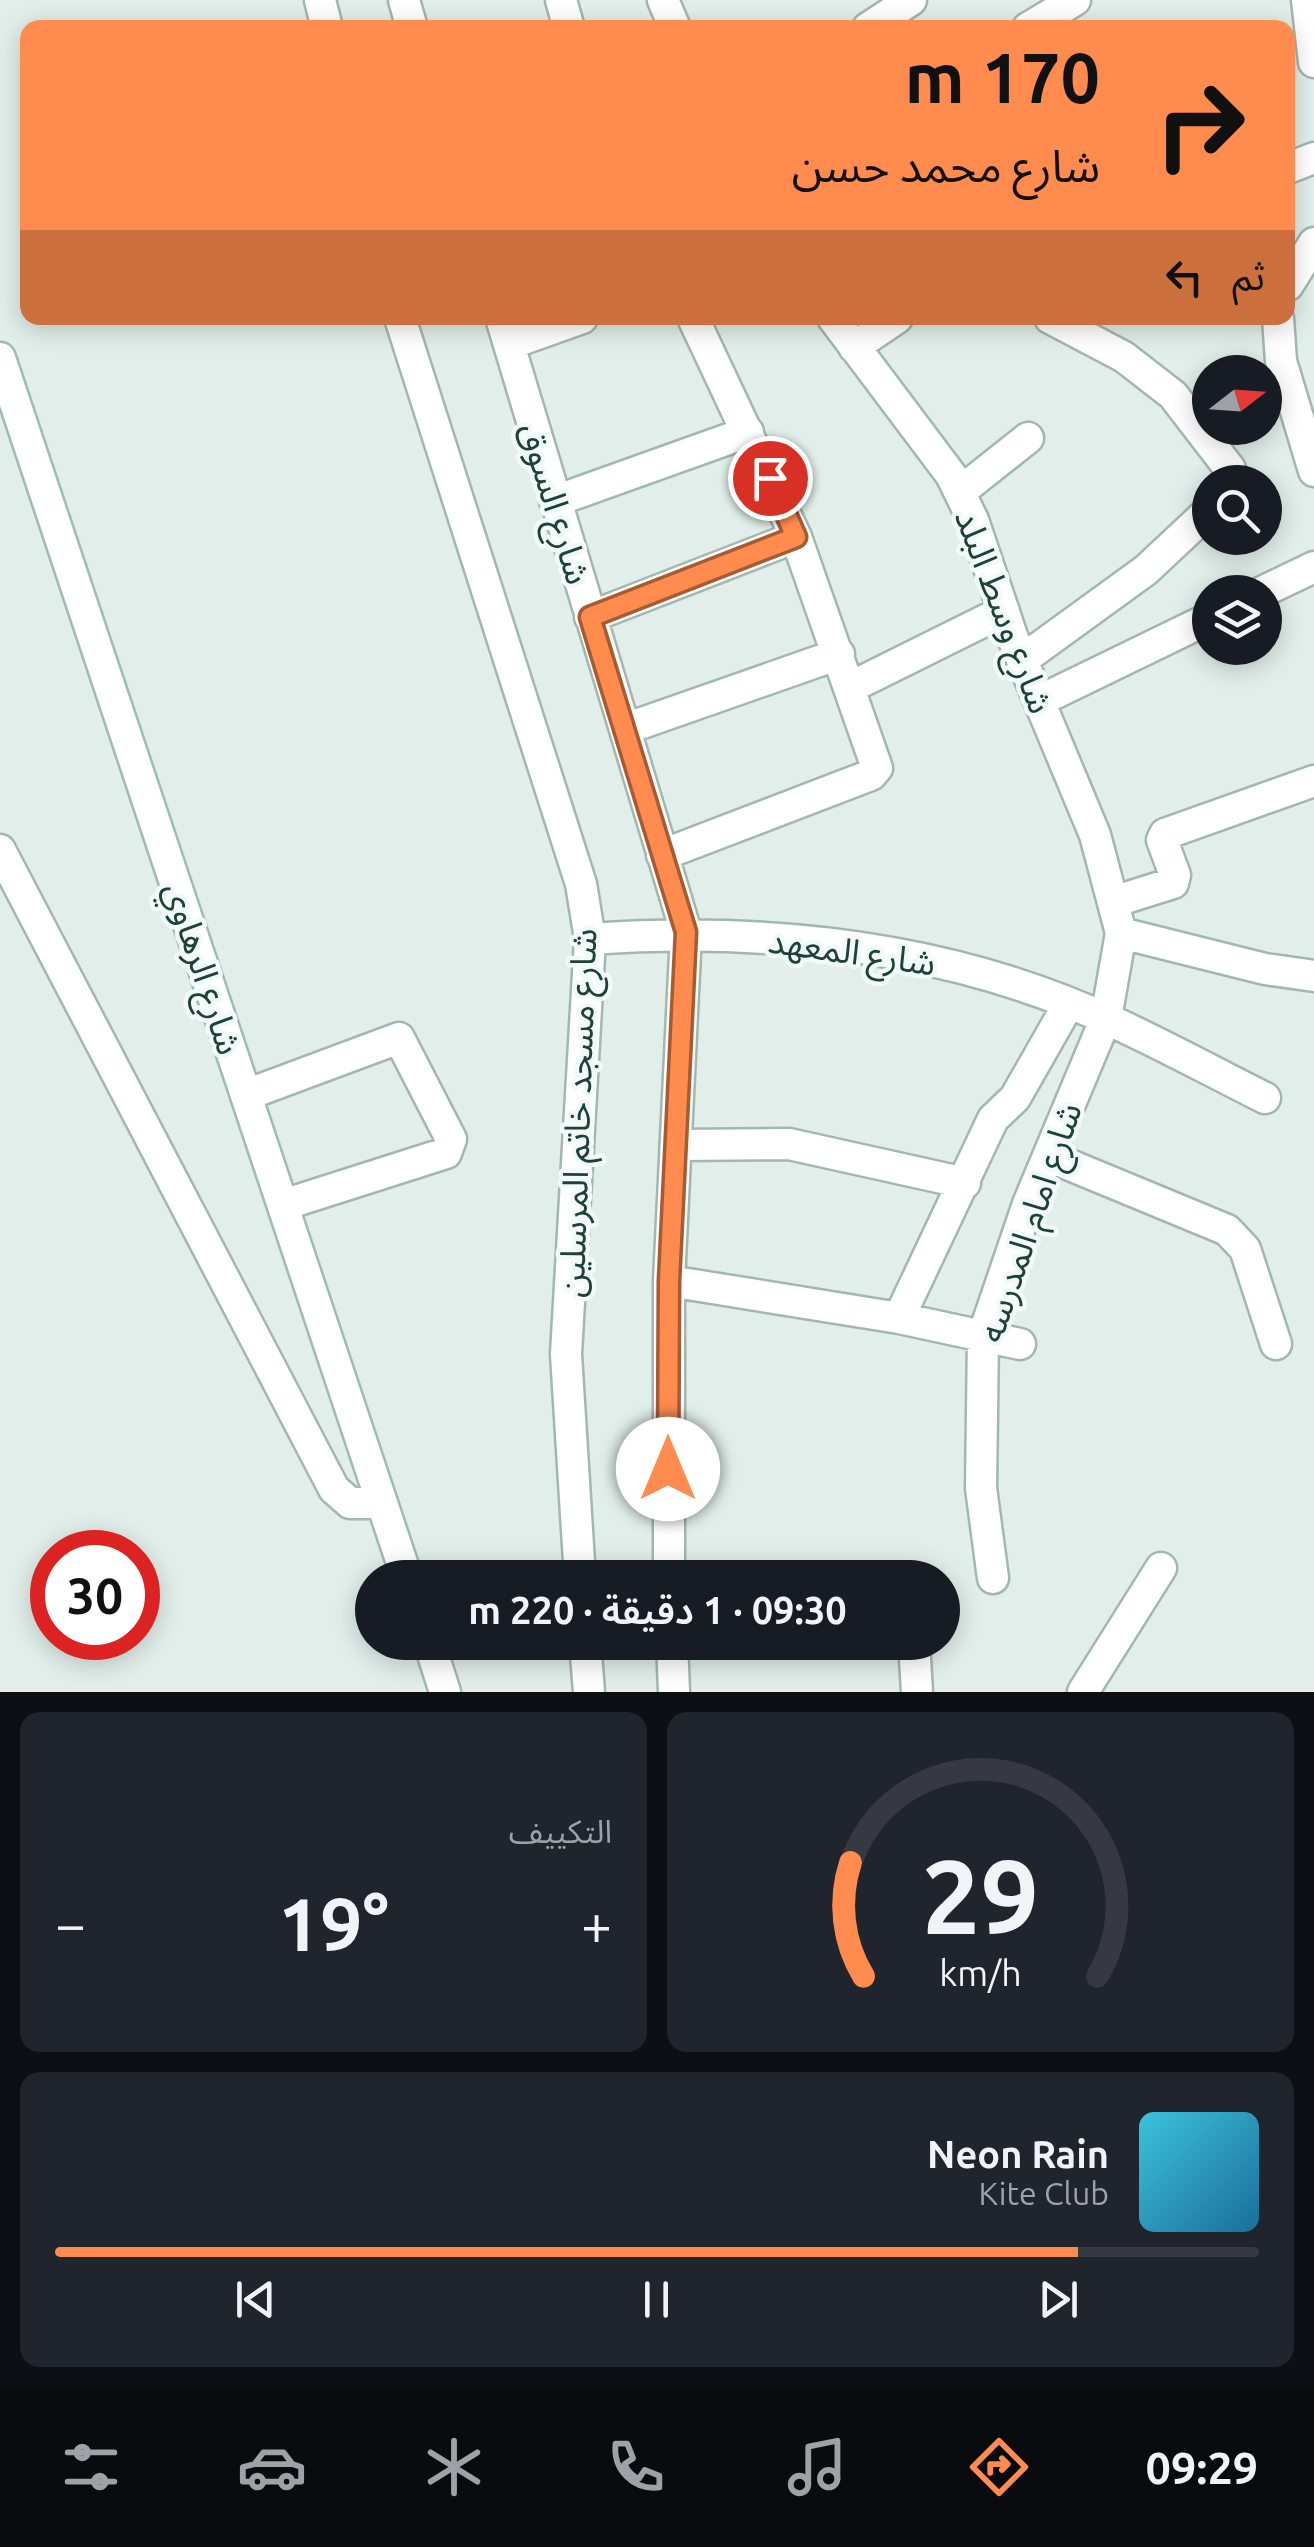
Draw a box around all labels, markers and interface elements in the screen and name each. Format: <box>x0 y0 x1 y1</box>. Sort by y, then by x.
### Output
text: 170 m <box>905 38 1100 116</box>
icon: right <box>1135 60 1265 190</box>
text: شارع محمد حسن <box>792 140 1100 191</box>
icon: left <box>1157 250 1212 305</box>
text: ثم <box>1232 255 1265 297</box>
north arrow <box>1192 355 1282 445</box>
map controls <box>1192 355 1282 665</box>
street label: شارع السوق <box>506 417 600 591</box>
pin <box>728 436 813 521</box>
icon: arrive <box>743 451 798 506</box>
button: search <box>1192 465 1282 555</box>
street label: شارع وسط البلد <box>941 503 1062 721</box>
button: layers <box>1192 575 1282 665</box>
street label: شارع الرهاوي <box>150 877 251 1062</box>
street label: شارع المعهد <box>765 919 938 989</box>
street label: شارع مسجد خاتم المرسلين <box>551 928 611 1298</box>
street label: شارع امام المدرسه <box>969 1097 1095 1349</box>
position arrow <box>616 1417 720 1521</box>
speed limit sign: 30 <box>30 1530 160 1660</box>
text: 09:30 · 1 دقيقة · 220 m <box>468 1589 847 1631</box>
text: التكييف <box>509 1813 612 1849</box>
text: 29 <box>922 1837 1039 1954</box>
text: 19° <box>278 1881 389 1965</box>
text: − <box>55 1893 86 1954</box>
text: + <box>581 1893 612 1954</box>
text: km/h <box>939 1953 1022 1993</box>
text: Neon Rain <box>927 2133 1109 2175</box>
text: Kite Club <box>979 2175 1109 2211</box>
icon: previous <box>228 2272 283 2327</box>
icon: pause <box>629 2272 684 2327</box>
icon: next <box>1031 2272 1086 2327</box>
icon: filters <box>56 2432 126 2502</box>
icon: car <box>237 2432 307 2502</box>
icon: climate <box>419 2432 489 2502</box>
icon: phone <box>601 2432 671 2502</box>
icon: music <box>782 2432 852 2502</box>
icon: directions <box>964 2432 1034 2502</box>
text: 09:29 <box>1146 2442 1258 2493</box>

